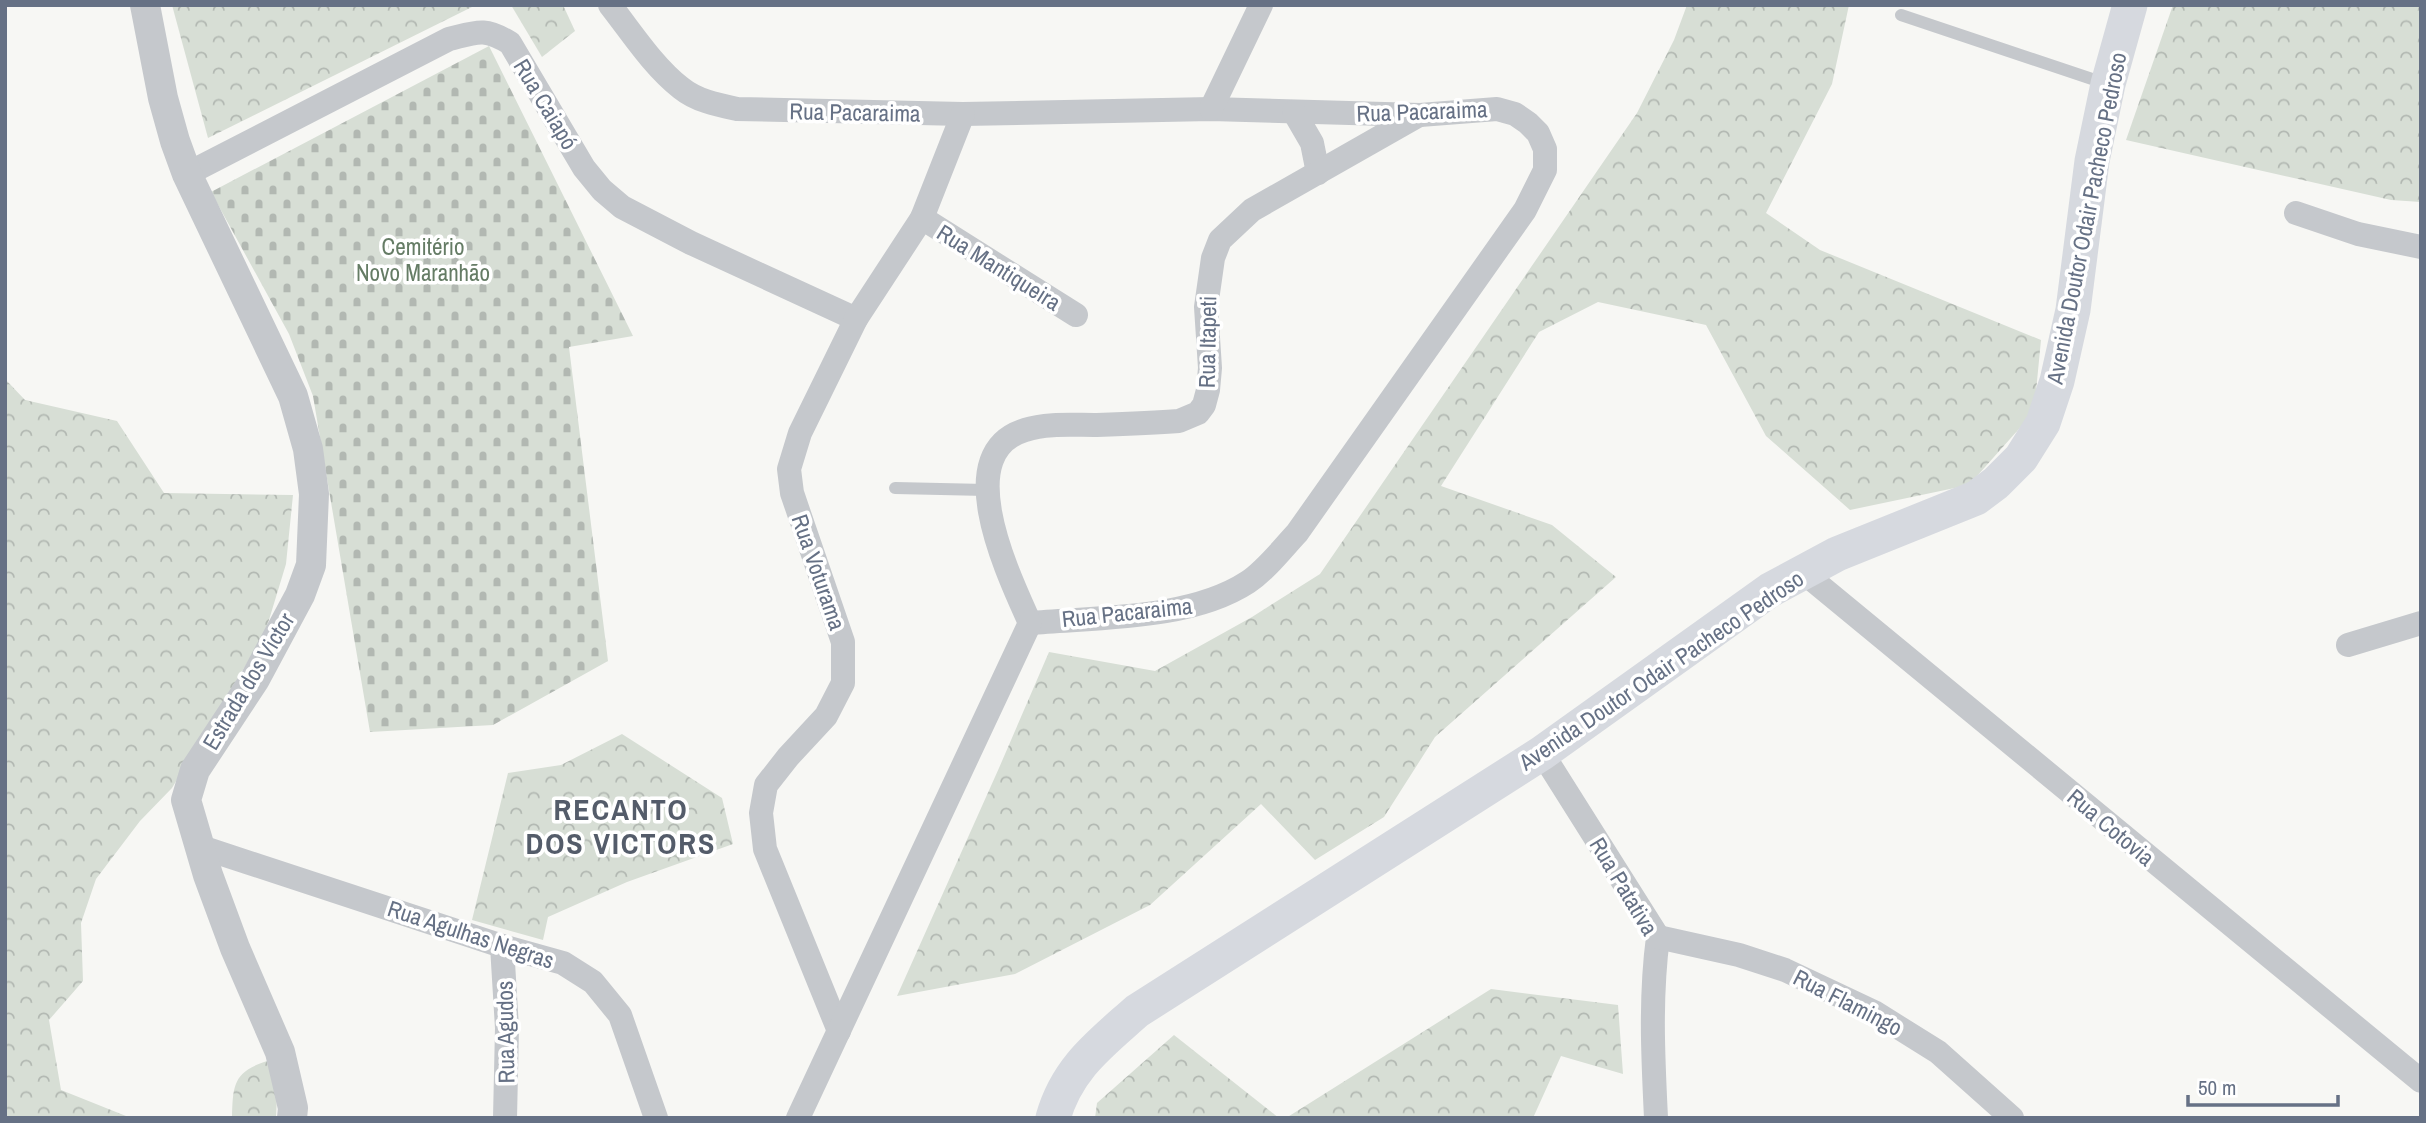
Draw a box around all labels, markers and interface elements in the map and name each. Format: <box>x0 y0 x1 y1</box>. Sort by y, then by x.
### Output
street label: Avenida Doutor Odair Pacheco Pedroso <box>2038 50 2133 387</box>
street label: Rua Caiapó <box>507 53 585 155</box>
street label: Rua Pacaraima <box>1356 93 1489 129</box>
street label: Rua Pacaraima <box>789 95 921 129</box>
street label: Rua Mantiqueira <box>931 217 1067 318</box>
park label: Cemitério Novo Maranhão <box>356 231 490 288</box>
street label: Rua Itapeti <box>1191 296 1223 388</box>
street label: Rua Voturama <box>785 510 853 635</box>
street label: Avenida Doutor Odair Pacheco Pedroso <box>1512 563 1809 778</box>
street label: Rua Pacaraima <box>1060 590 1194 634</box>
street label: Estrada dos Victor <box>195 606 302 755</box>
street label: Rua Cotovia <box>2061 781 2162 873</box>
district label: RECANTO DOS VICTORS <box>525 789 717 863</box>
street label: Rua Patativa <box>1583 831 1666 941</box>
street label: Rua Agulhas Negras <box>384 893 558 975</box>
street label: Rua Flamingo <box>1788 961 1908 1043</box>
street label: Rua Agudos <box>489 980 521 1084</box>
scale bar <box>2188 1064 2338 1108</box>
text: 50 m <box>2198 1073 2236 1102</box>

